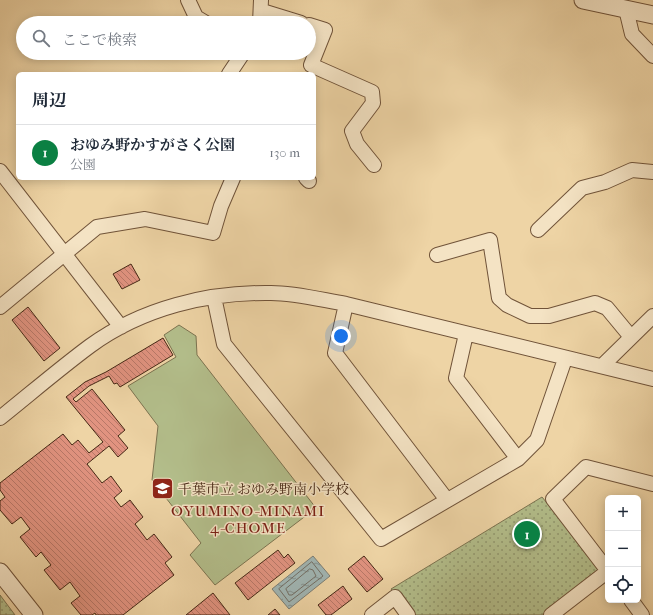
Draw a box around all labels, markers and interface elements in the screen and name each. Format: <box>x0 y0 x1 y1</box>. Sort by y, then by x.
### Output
search box <box>16 16 316 60</box>
icon: search <box>30 27 52 49</box>
text: ここで検索 <box>62 31 137 49</box>
text: 周辺 <box>32 90 66 110</box>
text: おゆみ野かすがさく公園 <box>70 136 235 154</box>
text: 1 <box>43 145 47 160</box>
text: 130 m <box>269 145 300 160</box>
text: 公園 <box>70 157 96 172</box>
your location <box>331 326 351 346</box>
school or university icon: 千葉市立 おゆみ野南小学校 <box>150 476 176 502</box>
place label: 千葉市立 おゆみ野南小学校 <box>178 481 349 498</box>
map controls <box>605 495 641 603</box>
button: + <box>605 495 641 531</box>
district label: OYUMINO-MINAMI 4-CHOME <box>171 502 325 537</box>
pin: 1 <box>514 519 540 549</box>
button: − <box>605 531 641 567</box>
button: locate <box>605 567 641 603</box>

